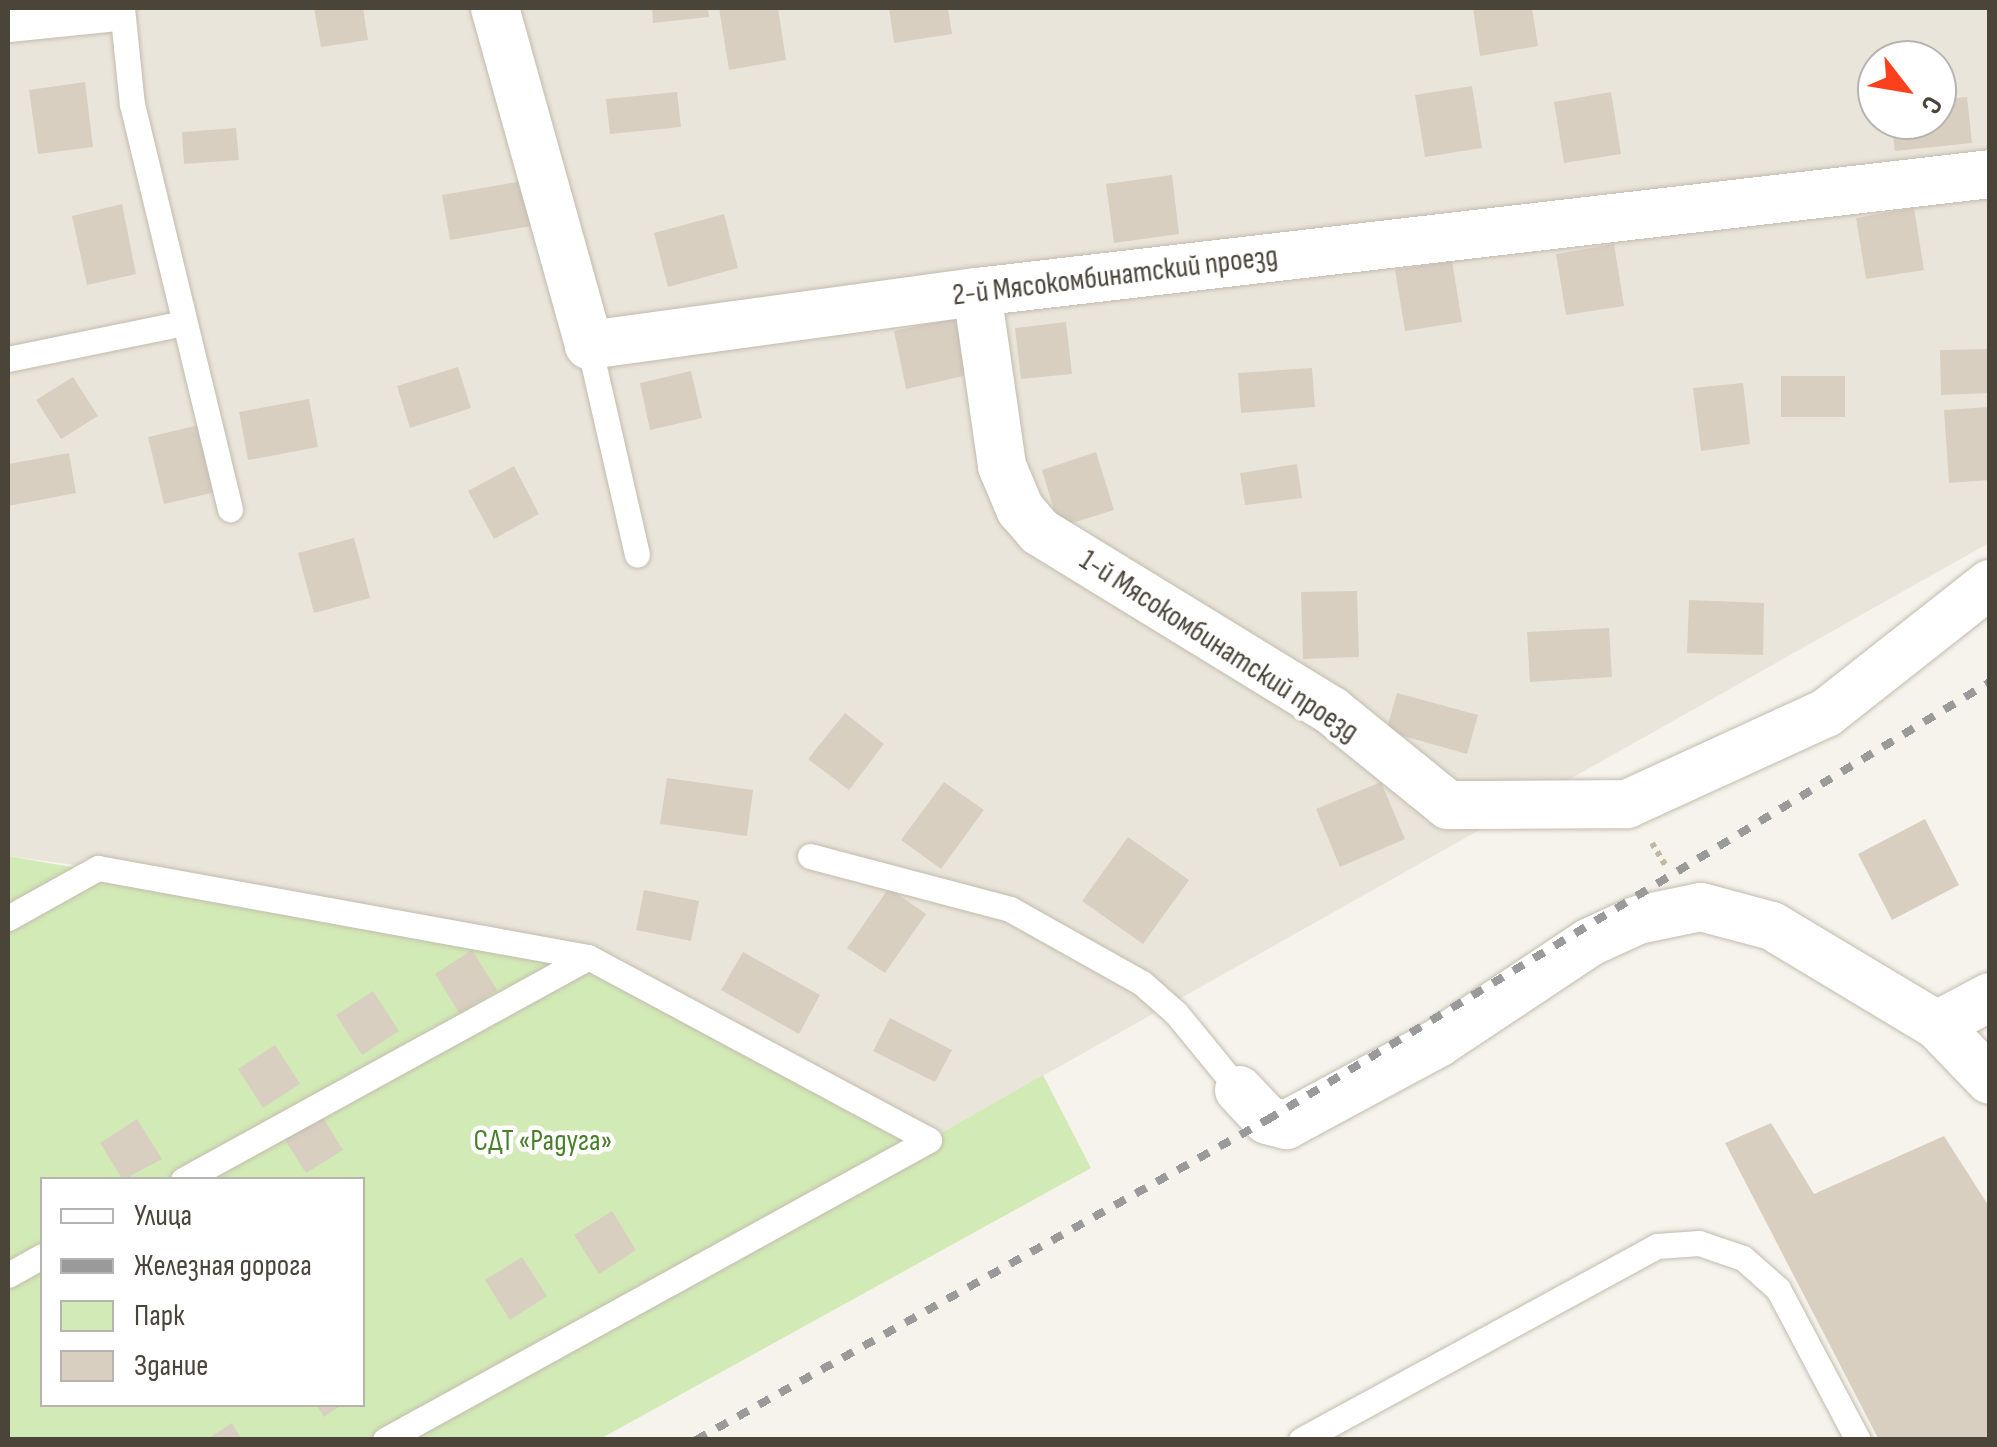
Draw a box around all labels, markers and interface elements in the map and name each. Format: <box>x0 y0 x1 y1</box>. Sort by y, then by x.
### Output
north arrow <box>1857 40 1957 140</box>
text: С <box>1914 90 1949 119</box>
street label: 2-й Мясокомбинатский проезд <box>950 238 1280 314</box>
street label: 1-й Мясокомбинатский проезд <box>1073 542 1365 750</box>
park label: СДТ «Радуга» <box>474 1123 612 1159</box>
legend <box>40 1177 365 1407</box>
text: Улица <box>134 1198 192 1234</box>
text: Железная дорога <box>134 1248 312 1284</box>
text: Парк <box>134 1298 185 1334</box>
text: Здание <box>134 1348 208 1384</box>

